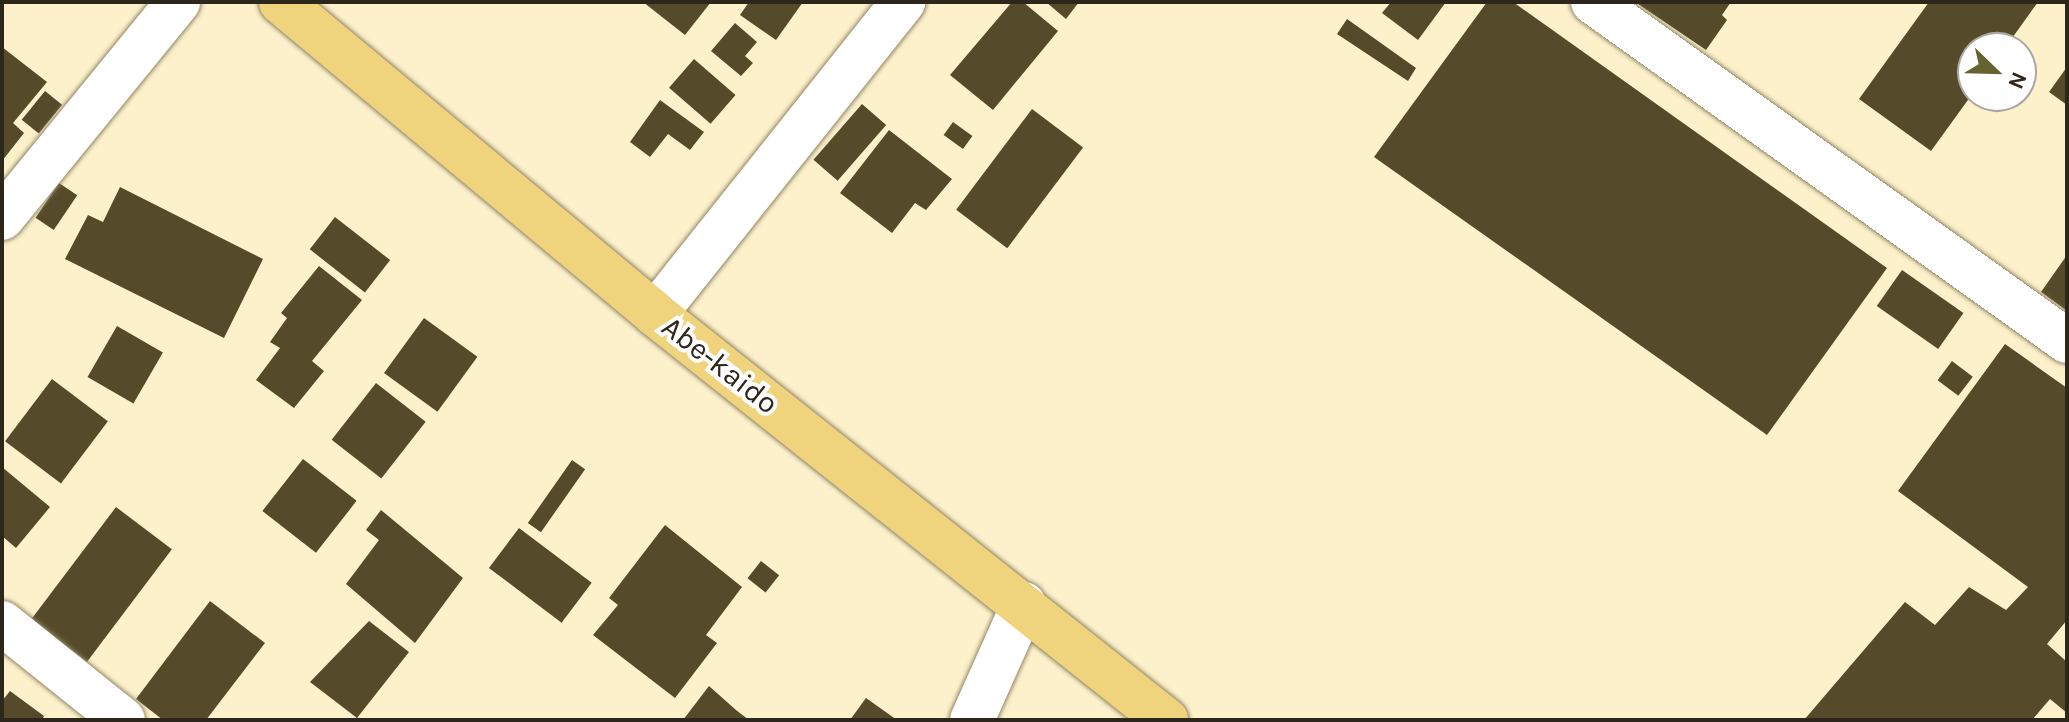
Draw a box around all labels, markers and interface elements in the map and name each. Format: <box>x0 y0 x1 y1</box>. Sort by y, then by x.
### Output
north arrow <box>1957 32 2037 112</box>
text: N <box>2002 68 2032 93</box>
street label: Abe-kaido <box>655 309 785 421</box>

